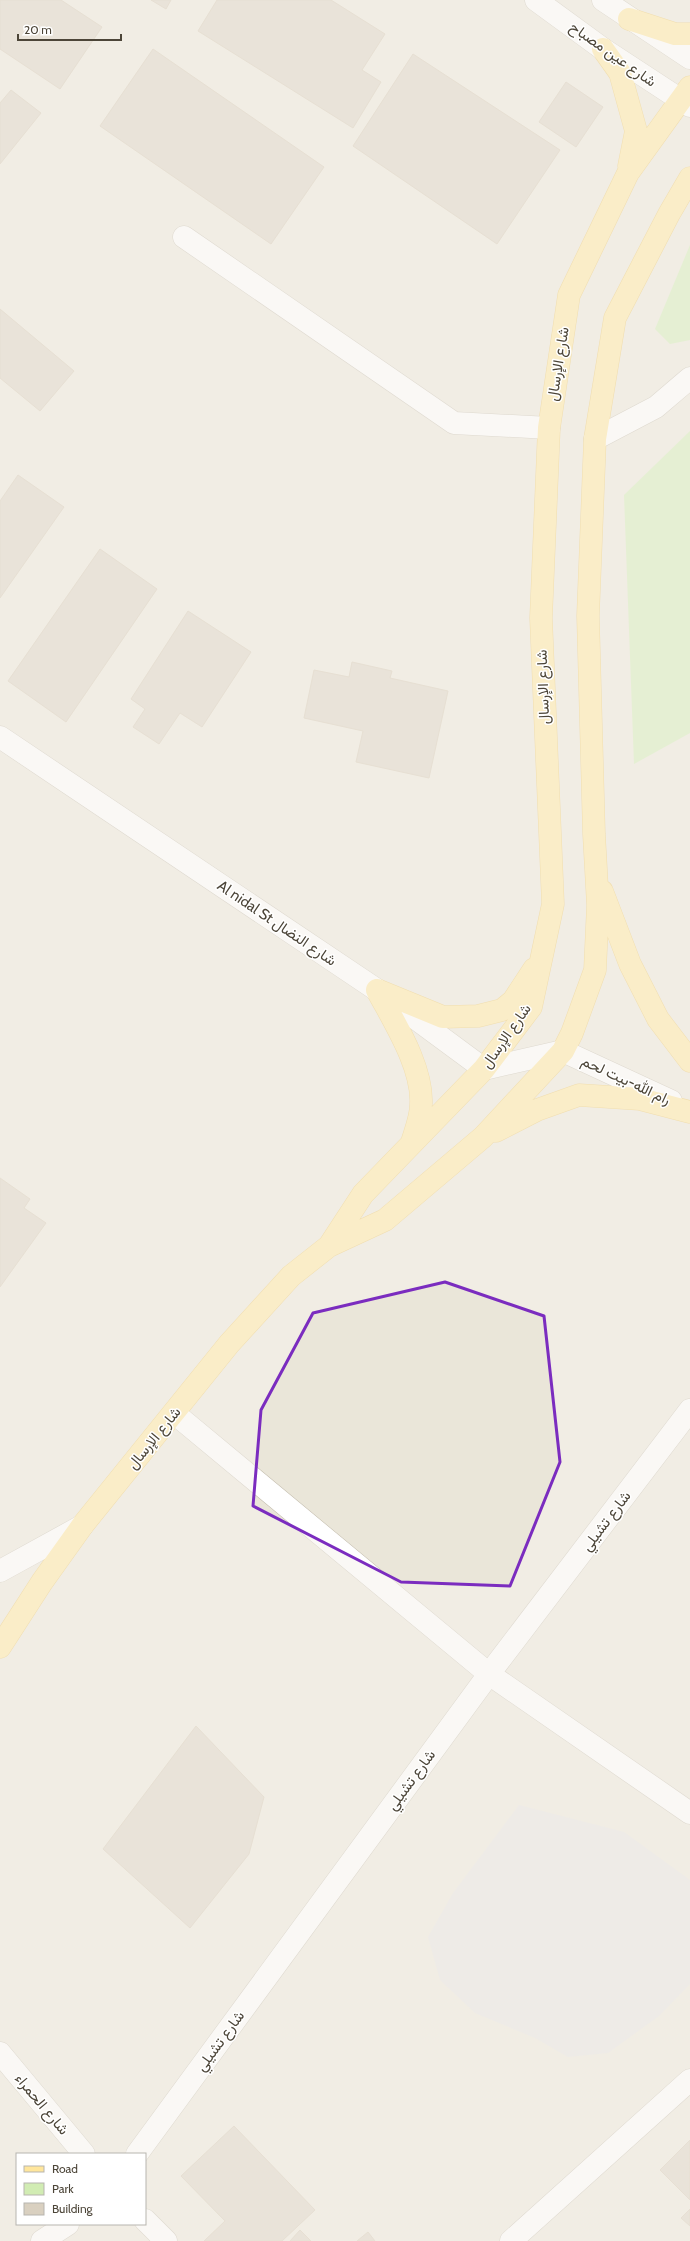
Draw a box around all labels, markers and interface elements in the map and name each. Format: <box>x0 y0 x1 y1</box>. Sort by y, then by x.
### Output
scale bar <box>18 16 121 42</box>
street label: شارع عين مصباح <box>565 17 660 92</box>
text: 20 m <box>24 22 52 37</box>
street label: شارع الإرسال <box>543 325 575 403</box>
street label: شارع الإرسال <box>533 649 555 725</box>
street label: Al nidal St شارع النضال <box>213 876 340 971</box>
street label: شارع الإرسال <box>477 1000 537 1073</box>
street label: رام الله-بيت لحم <box>578 1051 673 1109</box>
street label: شارع الإرسال <box>123 1403 186 1474</box>
street label: شارع تشيلي <box>578 1487 638 1557</box>
street label: شارع تشيلي <box>383 1746 442 1816</box>
street label: شارع تشيلي <box>192 2007 251 2077</box>
street label: شارع الحمراء <box>10 2070 73 2140</box>
legend <box>16 2153 146 2225</box>
text: Road <box>52 2161 78 2176</box>
text: Park <box>52 2181 74 2196</box>
text: Building <box>52 2201 94 2216</box>

